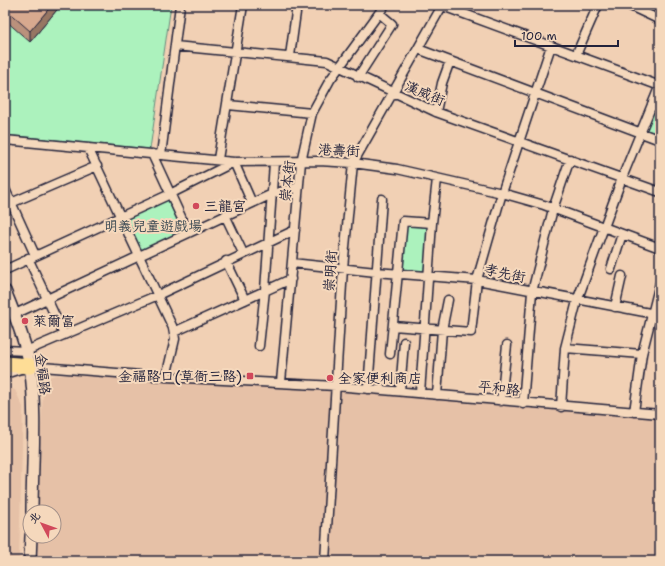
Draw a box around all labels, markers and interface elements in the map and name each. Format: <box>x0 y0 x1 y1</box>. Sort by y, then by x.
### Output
scale bar <box>515 22 618 48</box>
text: 100 m <box>521 28 557 44</box>
street label: 漢威街 <box>402 77 448 109</box>
street label: 港壽街 <box>318 140 360 160</box>
street label: 崇本街 <box>276 159 298 203</box>
place label: 三龍宮 <box>204 197 246 215</box>
marker: 三龍宮 <box>191 201 201 211</box>
park label: 明義兒童遊戲場 <box>104 217 202 235</box>
street label: 崇明街 <box>320 249 340 293</box>
street label: 孝先街 <box>483 260 527 286</box>
place label: 萊爾富 <box>33 312 75 330</box>
marker: 萊爾富 <box>20 316 30 326</box>
street label: 金福路 <box>32 352 54 396</box>
place label: 金福路口(草衙三路) <box>118 367 242 385</box>
place label: 全家便利商店 <box>338 369 422 387</box>
marker: 金福路口(草衙三路) <box>245 371 255 381</box>
marker: 全家便利商店 <box>325 373 335 383</box>
street label: 平和路 <box>477 377 521 399</box>
north arrow <box>22 504 62 544</box>
text: 北 <box>26 509 44 527</box>

